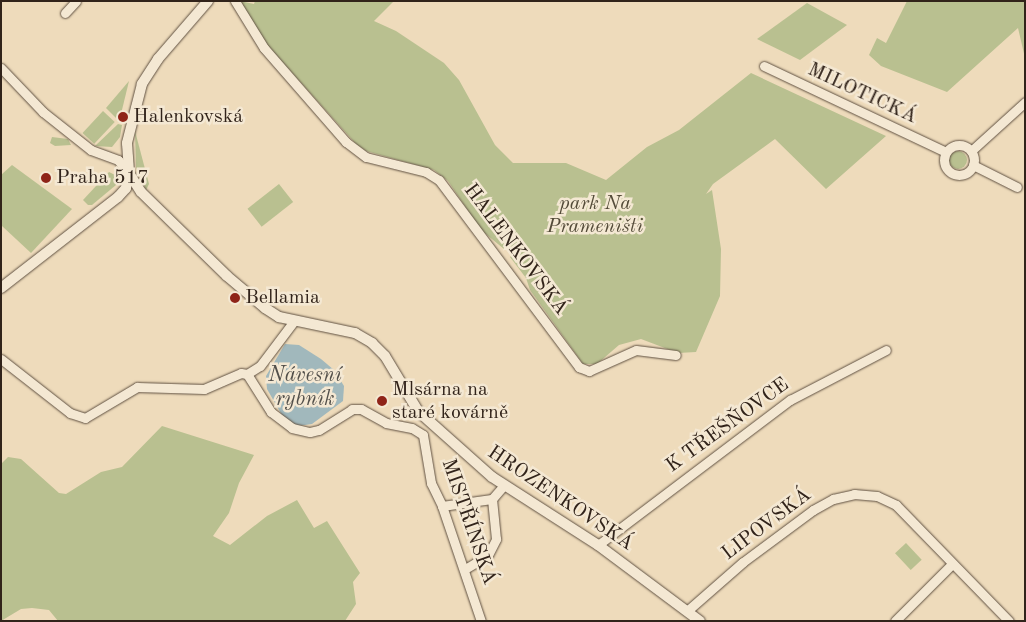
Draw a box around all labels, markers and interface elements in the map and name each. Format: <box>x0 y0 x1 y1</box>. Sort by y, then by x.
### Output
street label: MILOTICKÁ <box>803 58 921 130</box>
place label: Halenkovská <box>133 105 243 129</box>
marker: Halenkovská <box>117 111 129 123</box>
place label: Praha 517 <box>56 166 149 190</box>
marker: Praha 517 <box>40 172 52 184</box>
street label: HALENKOVSKÁ <box>458 179 572 321</box>
park label: park Na Prameništi <box>547 193 643 240</box>
place label: Bellamia <box>245 286 320 310</box>
marker: Bellamia <box>229 292 241 304</box>
water label: Návesní rybník <box>268 363 342 413</box>
street label: K TŘEŠŇOVCE <box>662 373 794 479</box>
place label: Mlsárna na staré kovárně <box>392 378 508 425</box>
marker: Mlsárna na staré kovárně <box>376 395 388 407</box>
street label: HROZENKOVSKÁ <box>482 441 638 557</box>
street label: MISTŘÍNSKÁ <box>435 456 501 588</box>
street label: LIPOVSKÁ <box>718 484 816 566</box>

